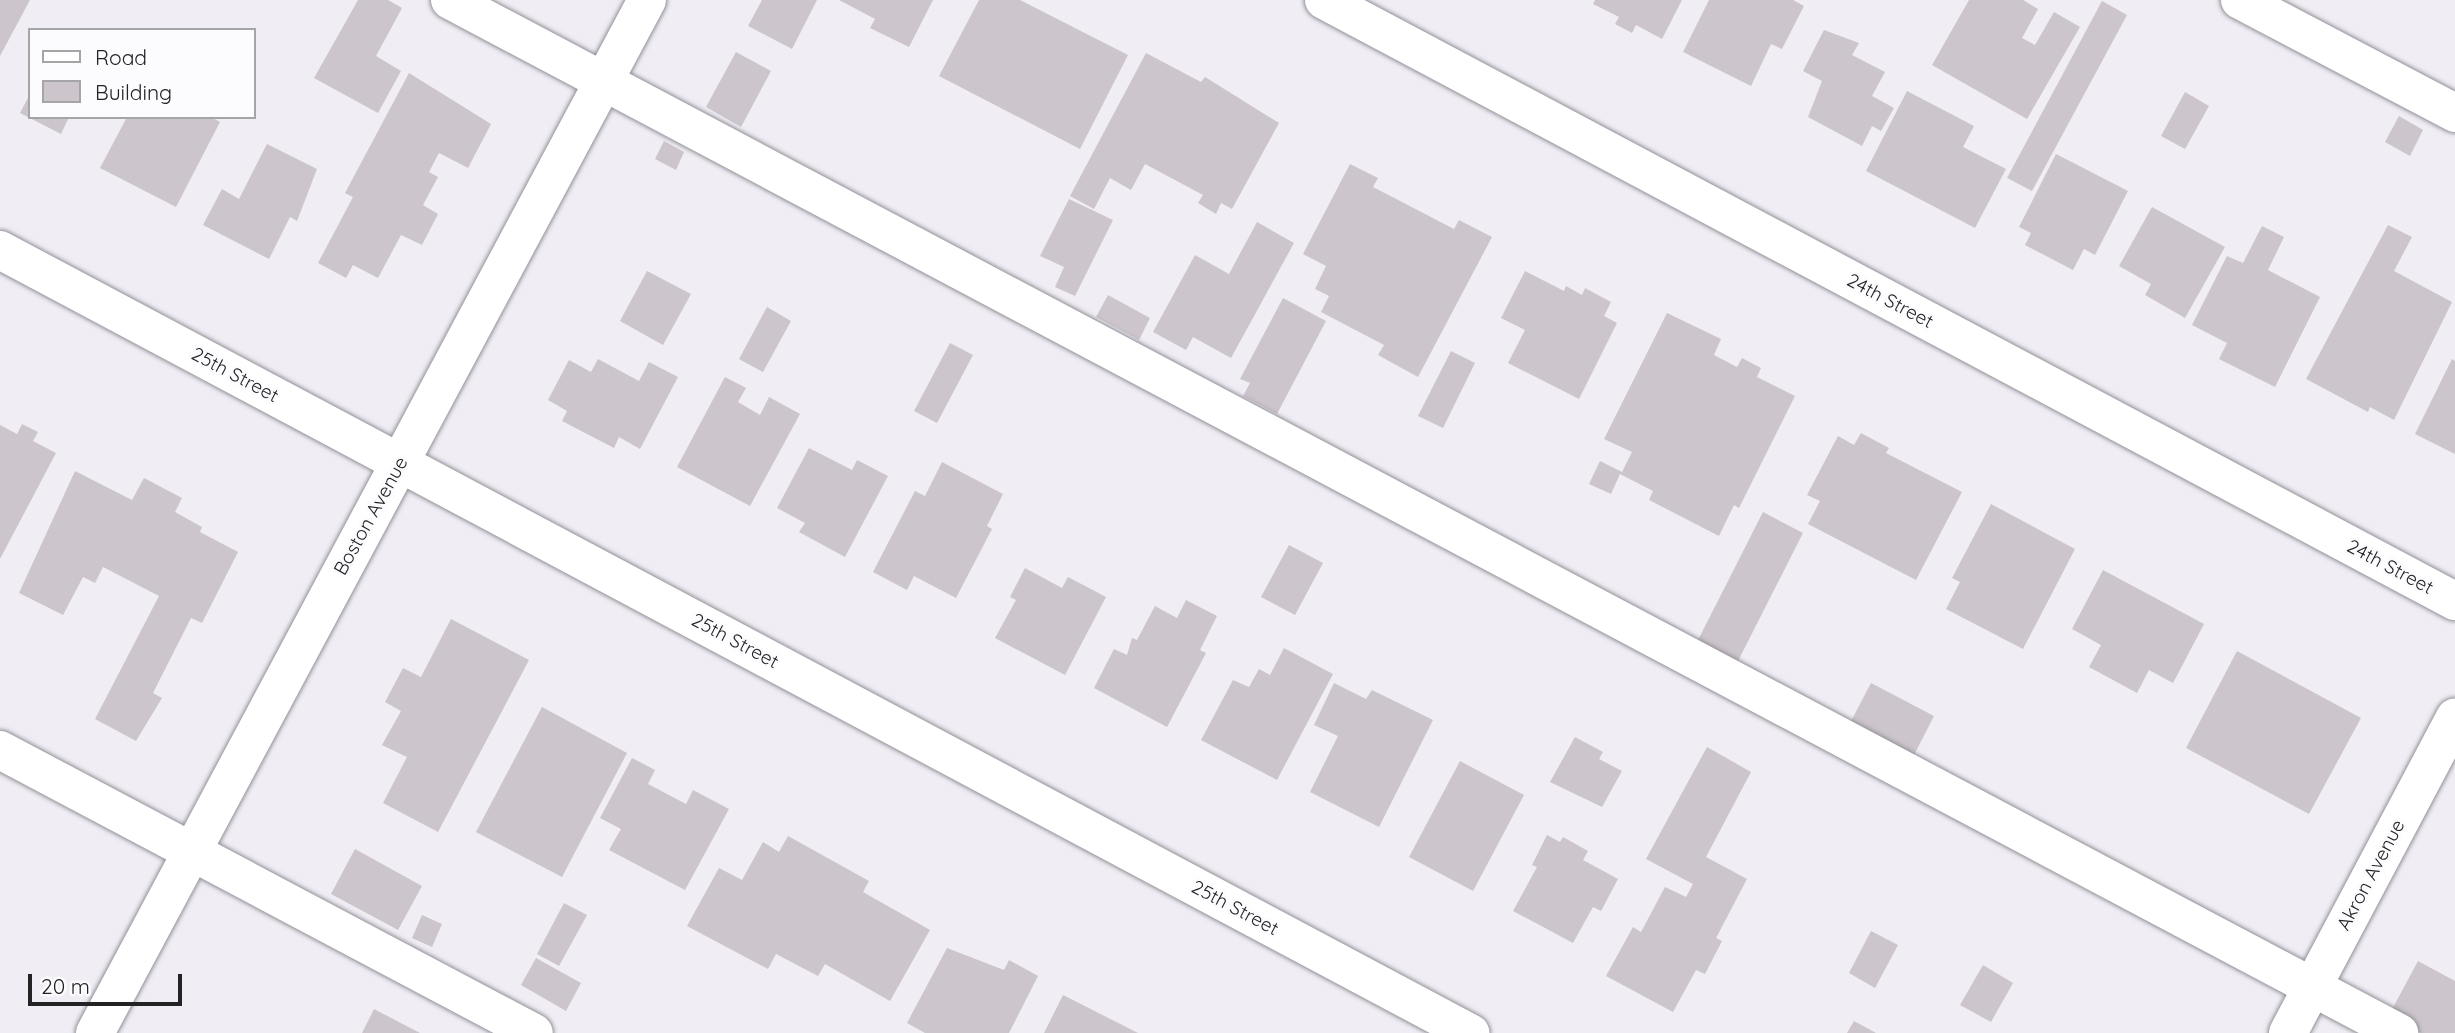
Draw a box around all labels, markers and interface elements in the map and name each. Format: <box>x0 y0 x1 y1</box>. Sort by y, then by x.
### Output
legend <box>28 28 256 119</box>
text: Road <box>95 44 147 70</box>
text: Building <box>95 79 172 105</box>
street label: 24th Street <box>1843 269 1937 333</box>
street label: 25th Street <box>188 343 282 407</box>
street label: Boston Avenue <box>329 453 413 579</box>
street label: 24th Street <box>2343 535 2437 599</box>
street label: 25th Street <box>688 609 782 673</box>
street label: Akron Avenue <box>2332 816 2410 934</box>
street label: 25th Street <box>1188 876 1282 940</box>
scale bar <box>32 960 186 1004</box>
text: 20 m <box>41 973 90 999</box>

